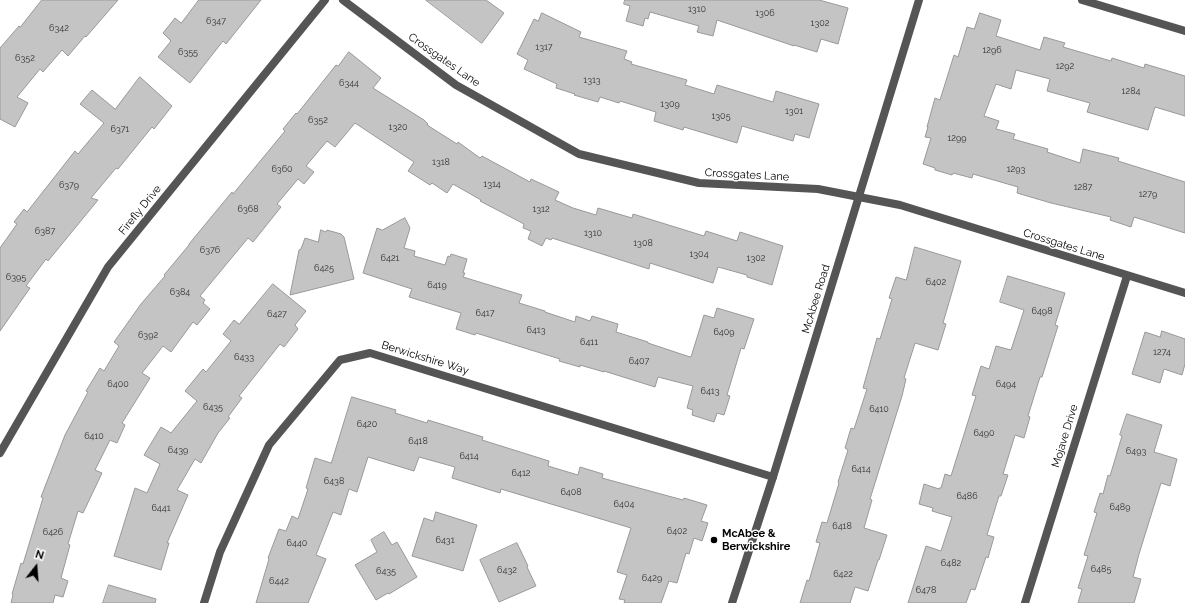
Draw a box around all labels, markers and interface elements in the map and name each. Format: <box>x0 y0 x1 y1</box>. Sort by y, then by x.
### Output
house number: 1310 <box>688 4 706 14</box>
house number: 1306 <box>755 8 775 18</box>
house number: 6347 <box>206 16 226 26</box>
house number: 1302 <box>811 18 829 28</box>
house number: 6342 <box>49 23 69 33</box>
street label: Crossgates Lane <box>406 30 482 90</box>
house number: 1317 <box>535 42 553 52</box>
house number: 1296 <box>982 45 1002 55</box>
house number: 6355 <box>178 47 198 57</box>
house number: 6352 <box>15 53 35 63</box>
house number: 1292 <box>1056 61 1074 71</box>
house number: 1313 <box>583 75 601 85</box>
house number: 6344 <box>339 78 359 88</box>
house number: 1284 <box>1122 86 1140 96</box>
house number: 1309 <box>660 99 680 109</box>
house number: 1301 <box>785 106 803 116</box>
house number: 1305 <box>711 111 731 121</box>
house number: 6352 <box>308 115 328 125</box>
house number: 1320 <box>389 122 407 132</box>
house number: 6371 <box>111 124 129 134</box>
house number: 1299 <box>947 133 967 143</box>
house number: 1318 <box>432 157 450 167</box>
house number: 6360 <box>271 164 293 174</box>
house number: 1293 <box>1007 164 1025 174</box>
street label: Crossgates Lane <box>704 166 790 184</box>
house number: 1314 <box>483 179 501 189</box>
house number: 6379 <box>59 180 79 190</box>
street label: Firefly Drive <box>116 182 164 238</box>
house number: 1287 <box>1074 182 1092 192</box>
house number: 1279 <box>1139 189 1157 199</box>
house number: 6368 <box>238 204 258 214</box>
house number: 1312 <box>532 204 550 214</box>
house number: 6387 <box>35 226 55 236</box>
street label: Crossgates Lane <box>1022 226 1106 264</box>
house number: 1310 <box>584 228 602 238</box>
house number: 1308 <box>633 238 653 248</box>
house number: 6376 <box>200 245 220 255</box>
house number: 1304 <box>689 249 709 259</box>
house number: 6421 <box>381 253 399 263</box>
house number: 1302 <box>747 253 765 263</box>
house number: 6425 <box>314 263 334 273</box>
street label: McAbee Road <box>799 263 833 335</box>
house number: 6395 <box>6 272 26 282</box>
house number: 6402 <box>926 277 946 287</box>
house number: 6419 <box>427 280 447 290</box>
house number: 6384 <box>170 287 190 297</box>
house number: 6498 <box>1032 306 1052 316</box>
house number: 6417 <box>476 308 494 318</box>
house number: 6427 <box>267 309 287 319</box>
house number: 6413 <box>527 325 545 335</box>
house number: 6409 <box>713 327 735 337</box>
house number: 6392 <box>138 330 158 340</box>
house number: 6411 <box>580 337 598 347</box>
street label: Berwickshire Way <box>380 338 470 378</box>
house number: 1274 <box>1153 347 1171 357</box>
house number: 6433 <box>234 352 254 362</box>
house number: 6407 <box>629 356 649 366</box>
house number: 6400 <box>107 379 129 389</box>
house number: 6494 <box>996 379 1016 389</box>
house number: 6413 <box>701 386 719 396</box>
house number: 6435 <box>203 402 223 412</box>
street label: Mojave Drive <box>1049 403 1081 469</box>
house number: 6410 <box>869 404 889 414</box>
house number: 6420 <box>357 419 377 429</box>
house number: 6490 <box>973 428 995 438</box>
house number: 6410 <box>84 431 104 441</box>
house number: 6418 <box>408 436 428 446</box>
house number: 6439 <box>168 445 188 455</box>
house number: 6493 <box>1126 446 1146 456</box>
house number: 6414 <box>459 451 479 461</box>
house number: 6414 <box>851 464 871 474</box>
house number: 6412 <box>512 468 530 478</box>
house number: 6438 <box>324 476 344 486</box>
house number: 6408 <box>560 487 582 497</box>
house number: 6486 <box>956 491 978 501</box>
house number: 6404 <box>614 499 634 509</box>
house number: 6489 <box>1110 502 1130 512</box>
house number: 6441 <box>151 503 171 513</box>
house number: 6418 <box>832 521 852 531</box>
house number: 6402 <box>667 526 687 536</box>
house number: 6426 <box>43 527 63 537</box>
place label: McAbee & Berwickshire <box>722 527 790 553</box>
house number: 6431 <box>436 535 454 545</box>
marker: McAbee & Berwickshire <box>709 535 719 545</box>
house number: 6440 <box>287 538 307 548</box>
north arrow <box>16 547 56 587</box>
text: N <box>34 548 46 562</box>
house number: 6482 <box>941 558 961 568</box>
house number: 6485 <box>1091 564 1111 574</box>
house number: 6432 <box>497 565 517 575</box>
house number: 6435 <box>376 566 396 576</box>
house number: 6422 <box>833 569 853 579</box>
house number: 6429 <box>642 573 662 583</box>
house number: 6442 <box>269 576 289 586</box>
house number: 6478 <box>916 585 936 595</box>

